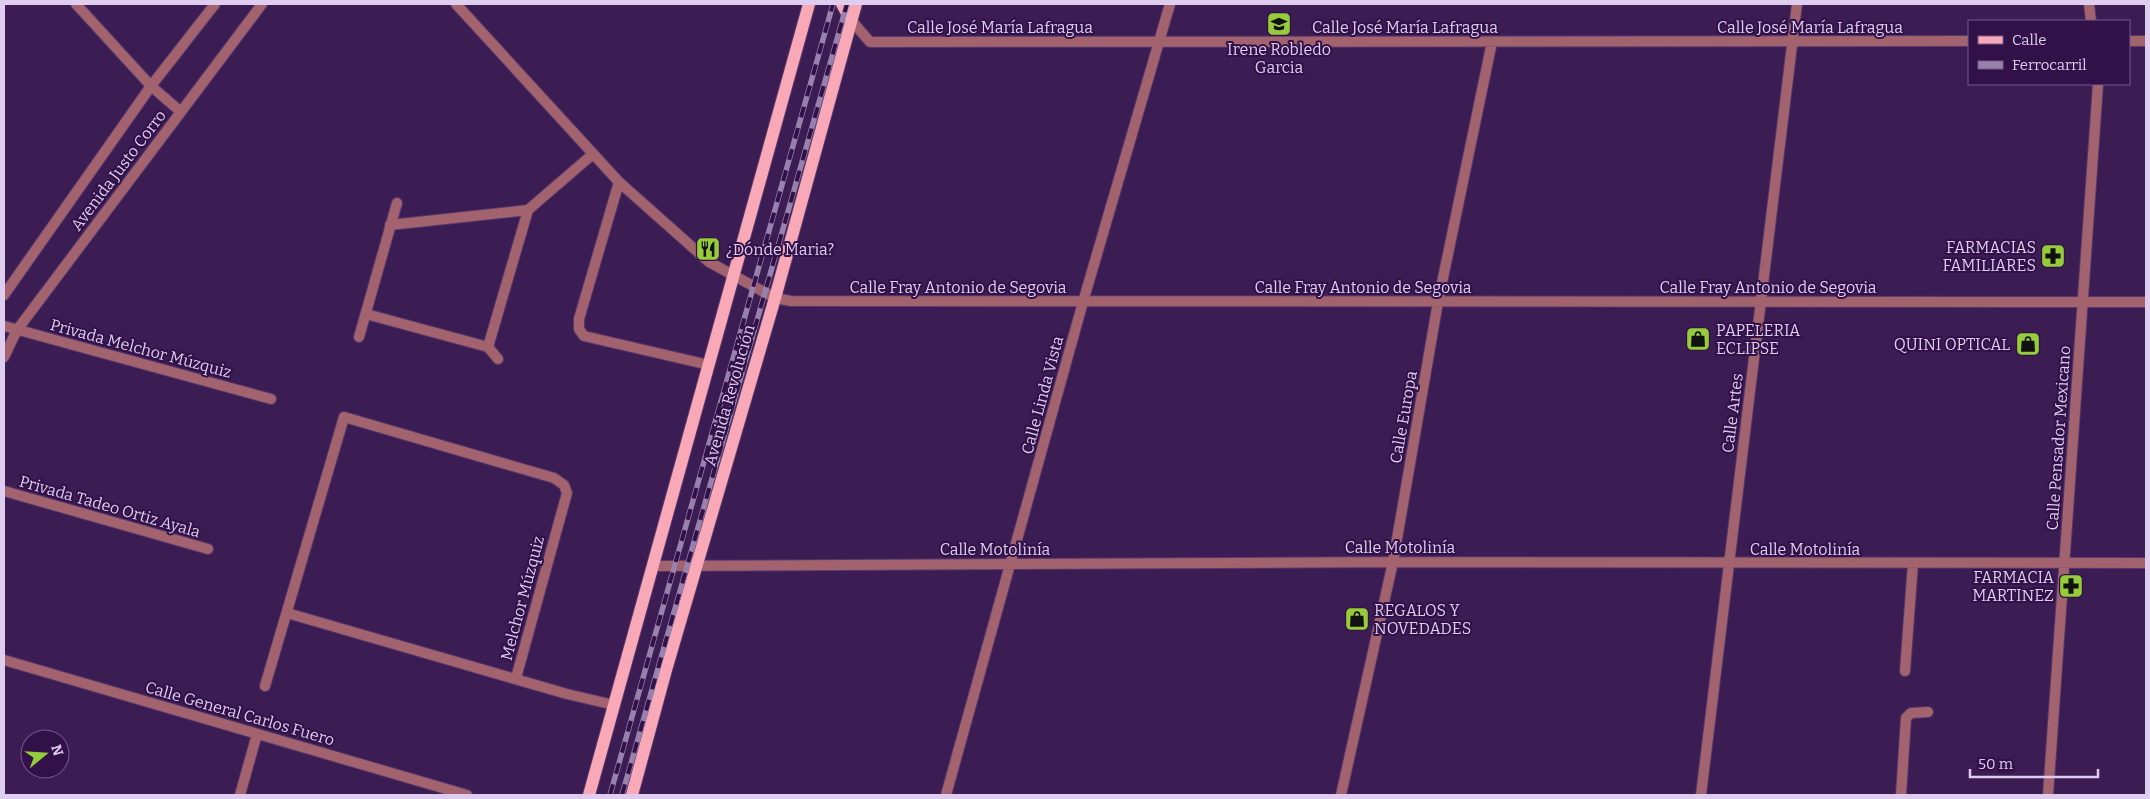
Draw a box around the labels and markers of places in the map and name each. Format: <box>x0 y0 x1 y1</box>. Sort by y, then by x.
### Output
school or university icon: Irene Robledo Garcia <box>1266 11 1292 37</box>
place label: Irene Robledo Garcia <box>1227 40 1331 77</box>
restaurant icon: ¿Dónde Maria? <box>695 236 721 262</box>
place label: FARMACIAS FAMILIARES <box>1942 238 2036 275</box>
place label: ¿Dónde Maria? <box>726 240 834 259</box>
pharmacy icon: FARMACIAS FAMILIARES <box>2040 243 2066 269</box>
place label: PAPELERIA ECLIPSE <box>1716 321 1801 358</box>
shop icon: PAPELERIA ECLIPSE <box>1685 326 1711 352</box>
shop icon: QUINI OPTICAL <box>2015 331 2041 357</box>
place label: QUINI OPTICAL <box>1894 335 2010 354</box>
place label: FARMACIA MARTINEZ <box>1972 568 2055 605</box>
pharmacy icon: FARMACIA MARTINEZ <box>2058 573 2084 599</box>
place label: REGALOS Y NOVEDADES <box>1374 601 1471 638</box>
shop icon: REGALOS Y NOVEDADES <box>1344 606 1370 632</box>

